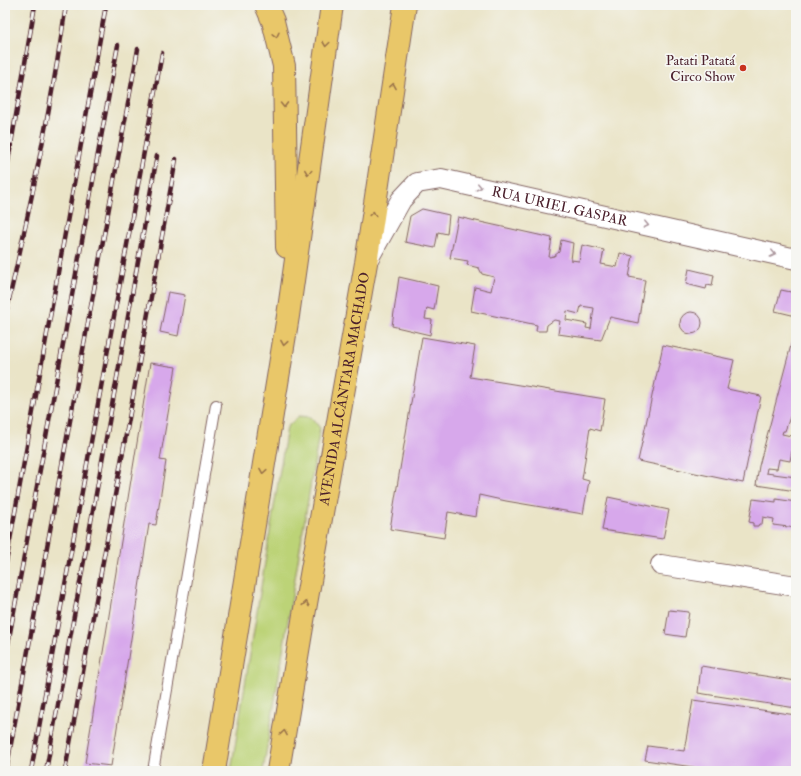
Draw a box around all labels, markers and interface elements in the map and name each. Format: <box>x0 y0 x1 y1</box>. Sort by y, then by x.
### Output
one-way arrow <box>272 32 280 38</box>
one-way arrow <box>322 41 331 47</box>
place label: Patati Patatá Circo Show <box>666 52 735 85</box>
marker: Patati Patatá Circo Show <box>738 63 748 73</box>
one-way arrow <box>388 83 397 89</box>
one-way arrow <box>280 102 289 108</box>
one-way arrow <box>304 169 313 175</box>
street label: RUA URIEL GASPAR <box>490 182 630 230</box>
one-way arrow <box>476 183 482 191</box>
one-way arrow <box>368 211 377 217</box>
one-way arrow <box>643 221 650 229</box>
one-way arrow <box>770 250 776 258</box>
street label: AVENIDA ALCÂNTARA MACHADO <box>315 271 373 508</box>
one-way arrow <box>280 340 289 346</box>
one-way arrow <box>259 468 268 474</box>
one-way arrow <box>301 601 309 607</box>
one-way arrow <box>279 729 288 736</box>

